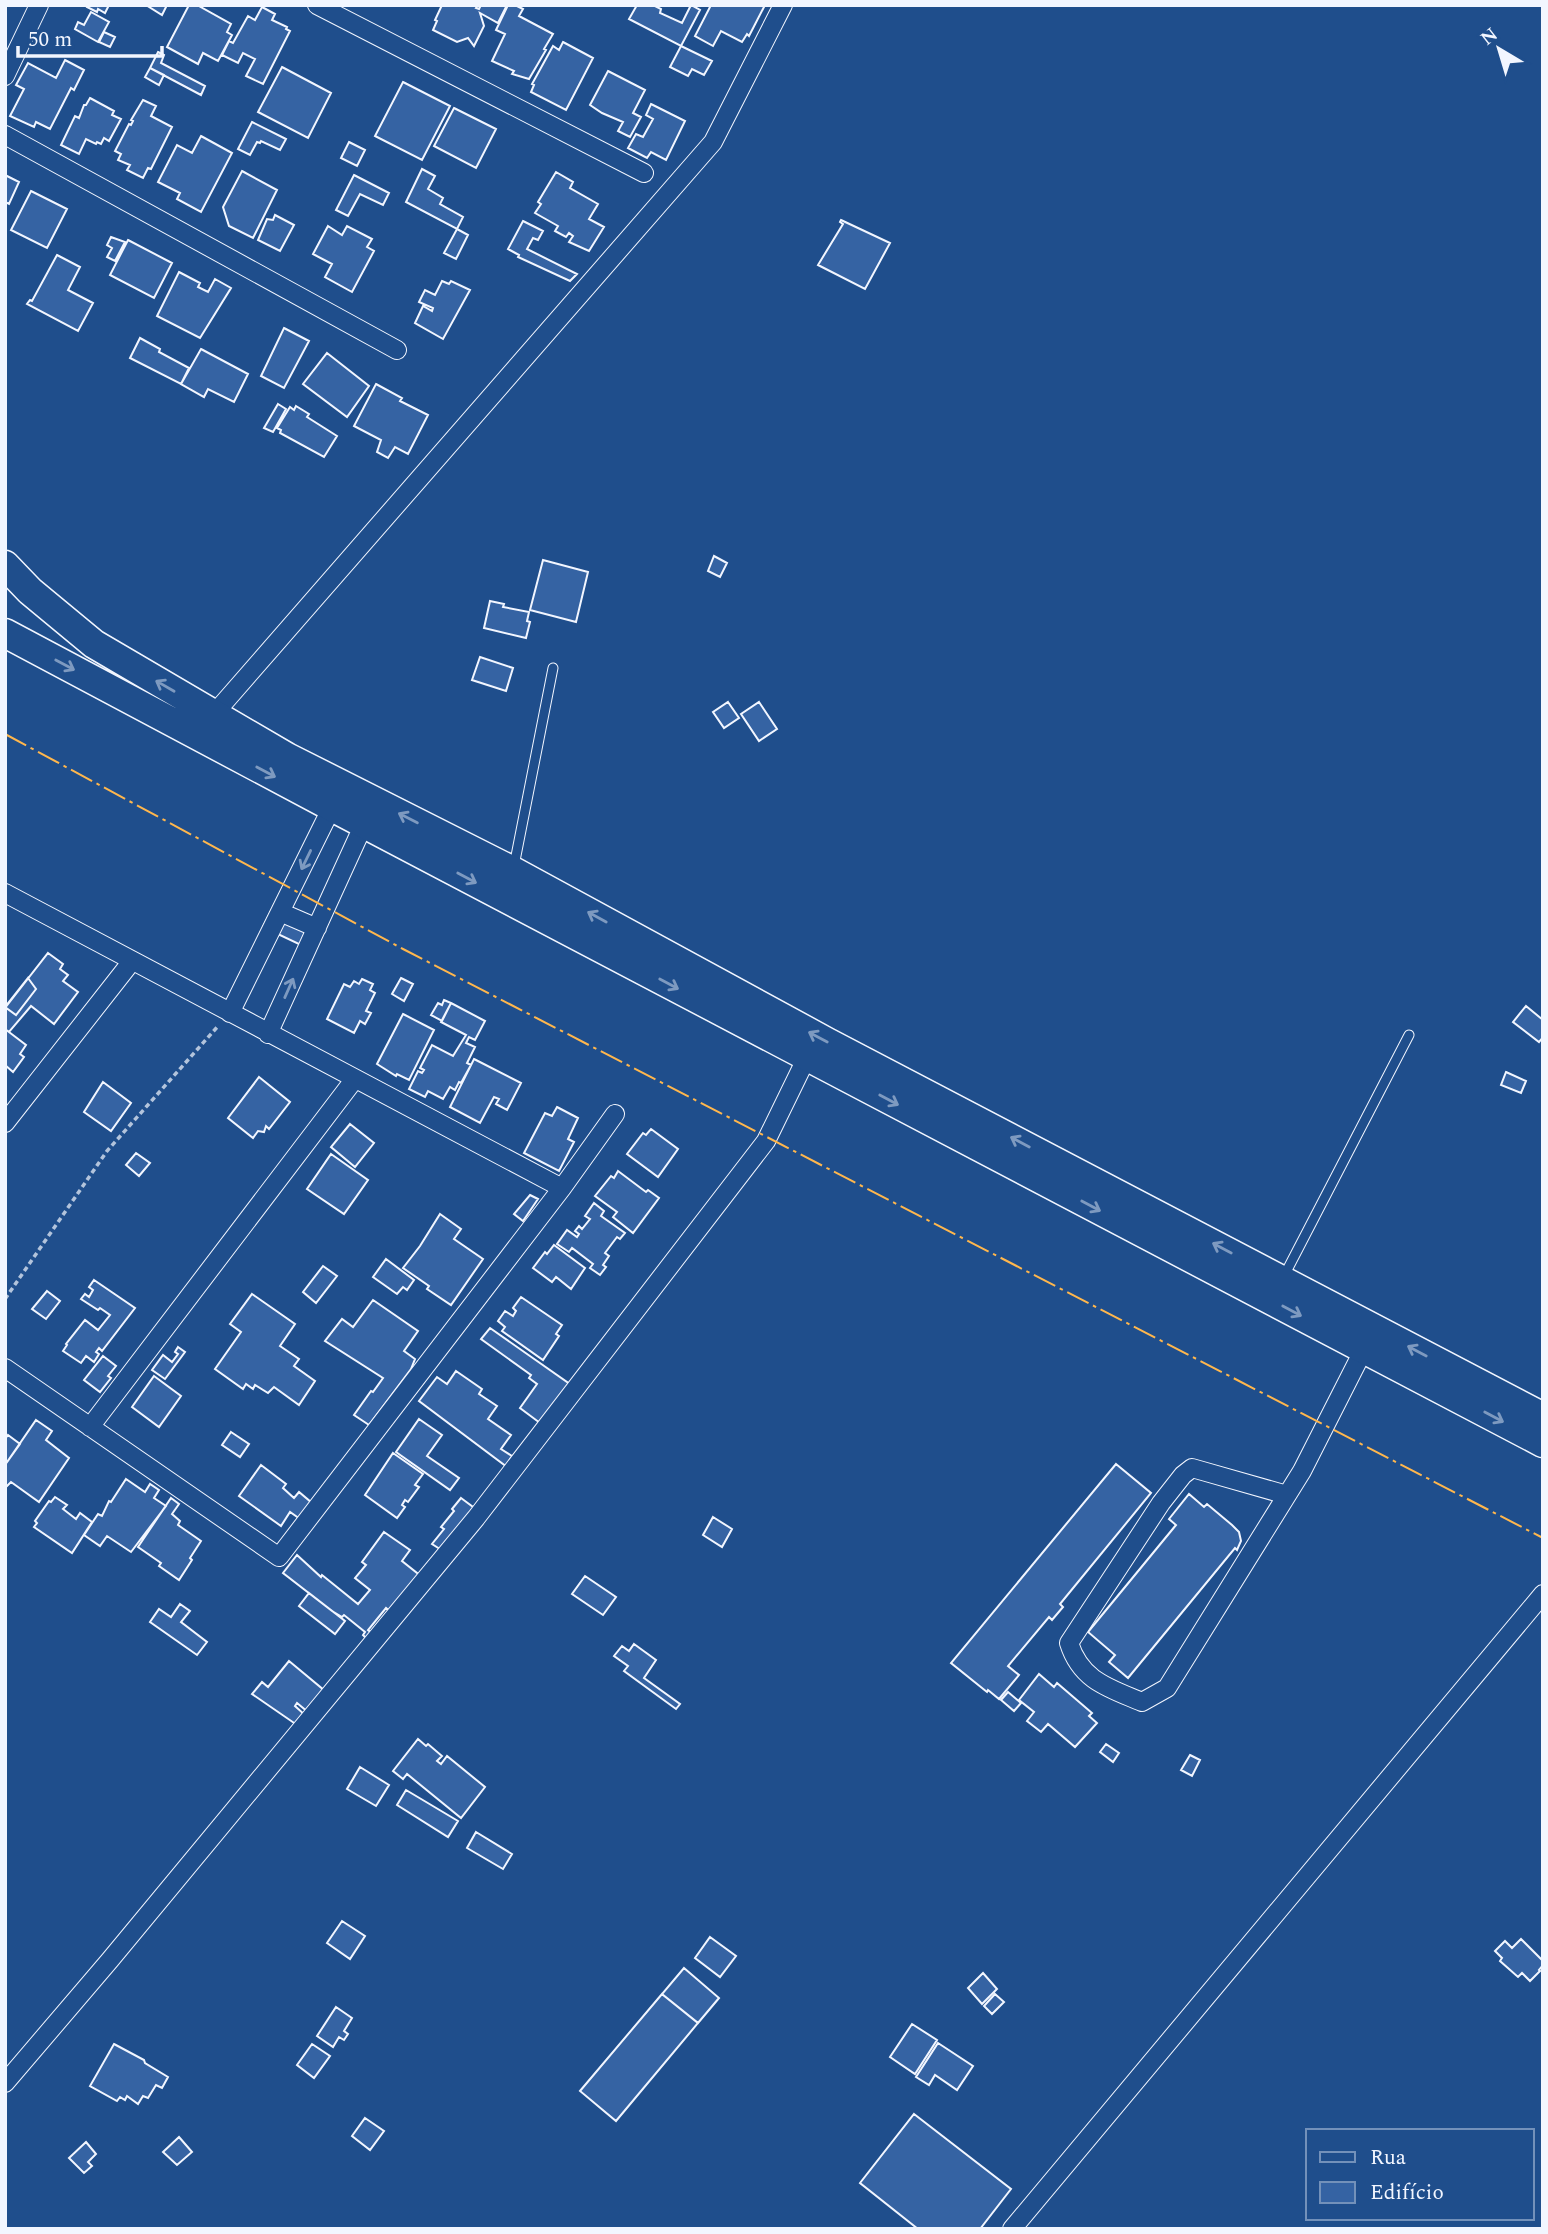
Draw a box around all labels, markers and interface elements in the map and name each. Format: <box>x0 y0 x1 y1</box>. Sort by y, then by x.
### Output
scale bar <box>18 14 161 58</box>
north arrow <box>1464 14 1534 84</box>
text: N <box>1474 21 1504 53</box>
text: 50 m <box>28 24 72 56</box>
one-way arrow <box>55 658 75 672</box>
one-way arrow <box>156 679 176 693</box>
one-way arrow <box>255 766 276 780</box>
one-way arrow <box>398 811 419 824</box>
one-way arrow <box>298 849 312 870</box>
one-way arrow <box>457 872 477 886</box>
one-way arrow <box>587 910 608 923</box>
one-way arrow <box>283 978 296 999</box>
one-way arrow <box>658 978 679 991</box>
one-way arrow <box>808 1030 829 1043</box>
one-way arrow <box>879 1093 899 1107</box>
one-way arrow <box>1010 1135 1031 1149</box>
one-way arrow <box>1080 1199 1101 1213</box>
one-way arrow <box>1212 1240 1232 1254</box>
one-way arrow <box>1281 1305 1302 1319</box>
one-way arrow <box>1408 1343 1428 1357</box>
one-way arrow <box>1483 1411 1504 1424</box>
legend <box>1306 2129 1534 2220</box>
text: Rua <box>1370 2142 1407 2174</box>
text: Edifício <box>1370 2177 1444 2209</box>

